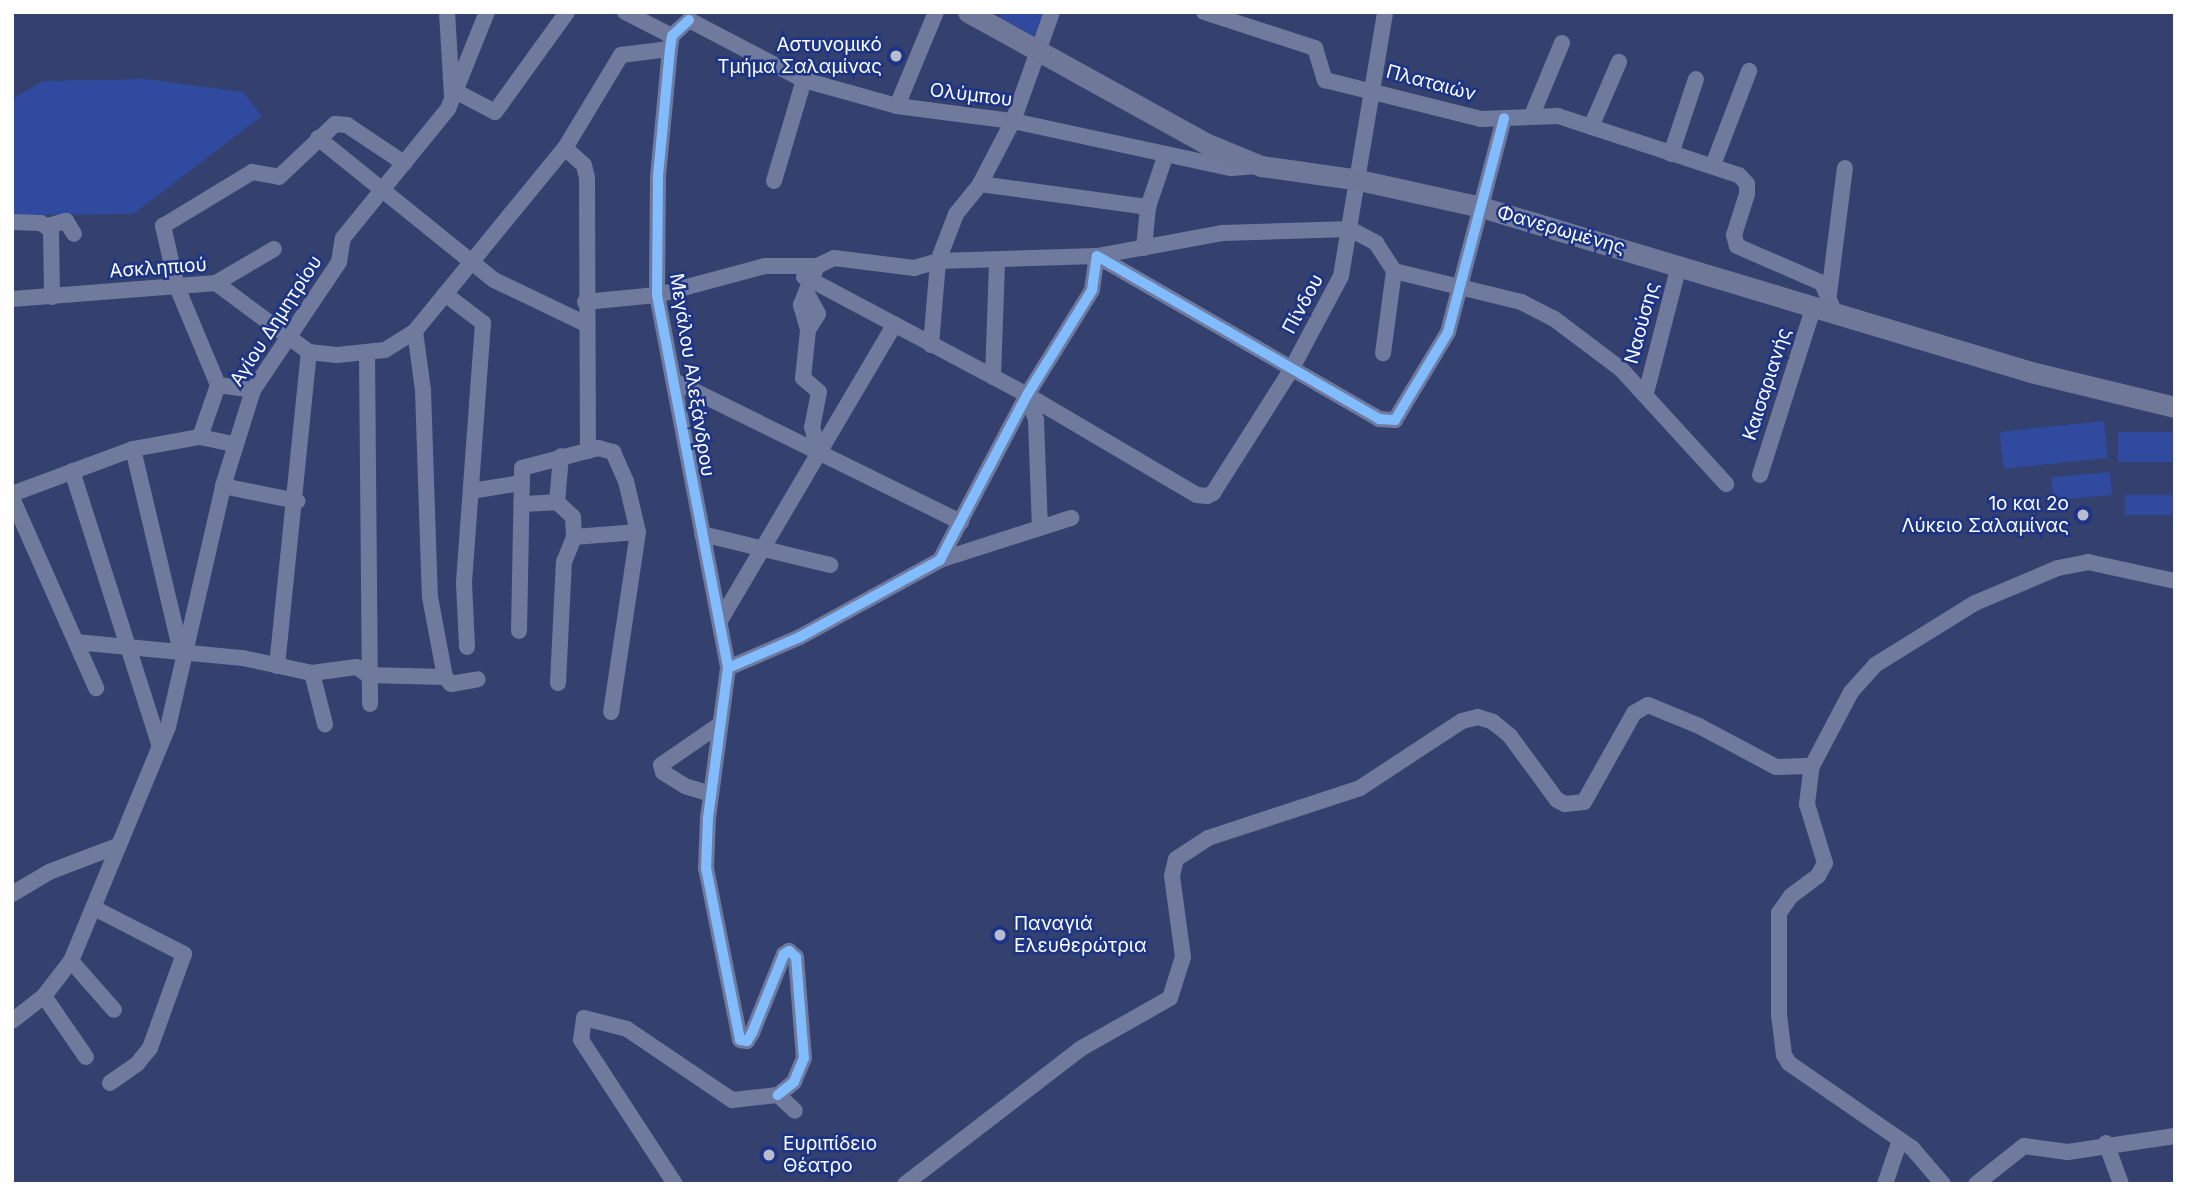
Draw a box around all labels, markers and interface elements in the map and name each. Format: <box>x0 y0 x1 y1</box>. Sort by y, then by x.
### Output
place label: Αστυνομικό Τμήμα Σαλαμίνας <box>717 34 882 78</box>
marker: Αστυνομικό Τμήμα Σαλαμίνας <box>888 48 904 64</box>
street label: Πλαταιών <box>1384 60 1478 106</box>
street label: Ολύμπου <box>928 79 1014 111</box>
street label: Φανερωμένης <box>1494 201 1628 259</box>
street label: Αγίου Δημητρίου <box>225 251 327 391</box>
street label: Ασκληπιού <box>108 253 208 283</box>
street label: Πίνδου <box>1278 270 1328 338</box>
street label: Μεγάλου Αλεξάνδρου <box>665 272 719 478</box>
street label: Ναούσης <box>1620 280 1664 366</box>
street label: Καισαριανής <box>1738 325 1796 443</box>
place label: 1ο και 2ο Λύκειο Σαλαμίνας <box>1901 493 2069 537</box>
marker: 1ο και 2ο Λύκειο Σαλαμίνας <box>2075 507 2091 523</box>
place label: Παναγιά Ελευθερώτρια <box>1014 913 1147 957</box>
marker: Παναγιά Ελευθερώτρια <box>992 927 1008 943</box>
place label: Ευριπίδειο Θέατρο <box>783 1133 877 1177</box>
marker: Ευριπίδειο Θέατρο <box>761 1147 777 1163</box>

